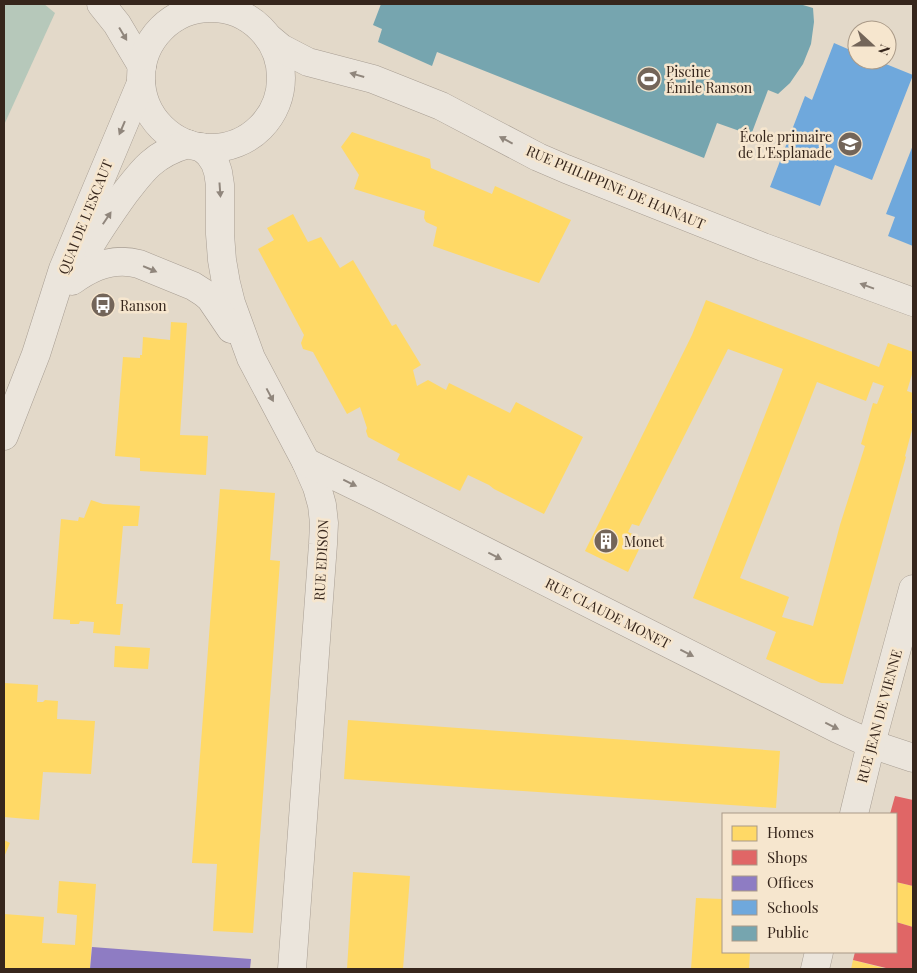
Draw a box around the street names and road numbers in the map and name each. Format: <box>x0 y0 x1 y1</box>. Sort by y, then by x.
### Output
street label: RUE PHILIPPINE DE HAINAUT <box>524 141 709 234</box>
street label: QUAI DE L'ESCAUT <box>53 157 117 277</box>
street label: RUE EDISON <box>309 519 333 601</box>
street label: RUE CLAUDE MONET <box>542 573 674 653</box>
street label: RUE JEAN DE VIENNE <box>852 647 906 785</box>

